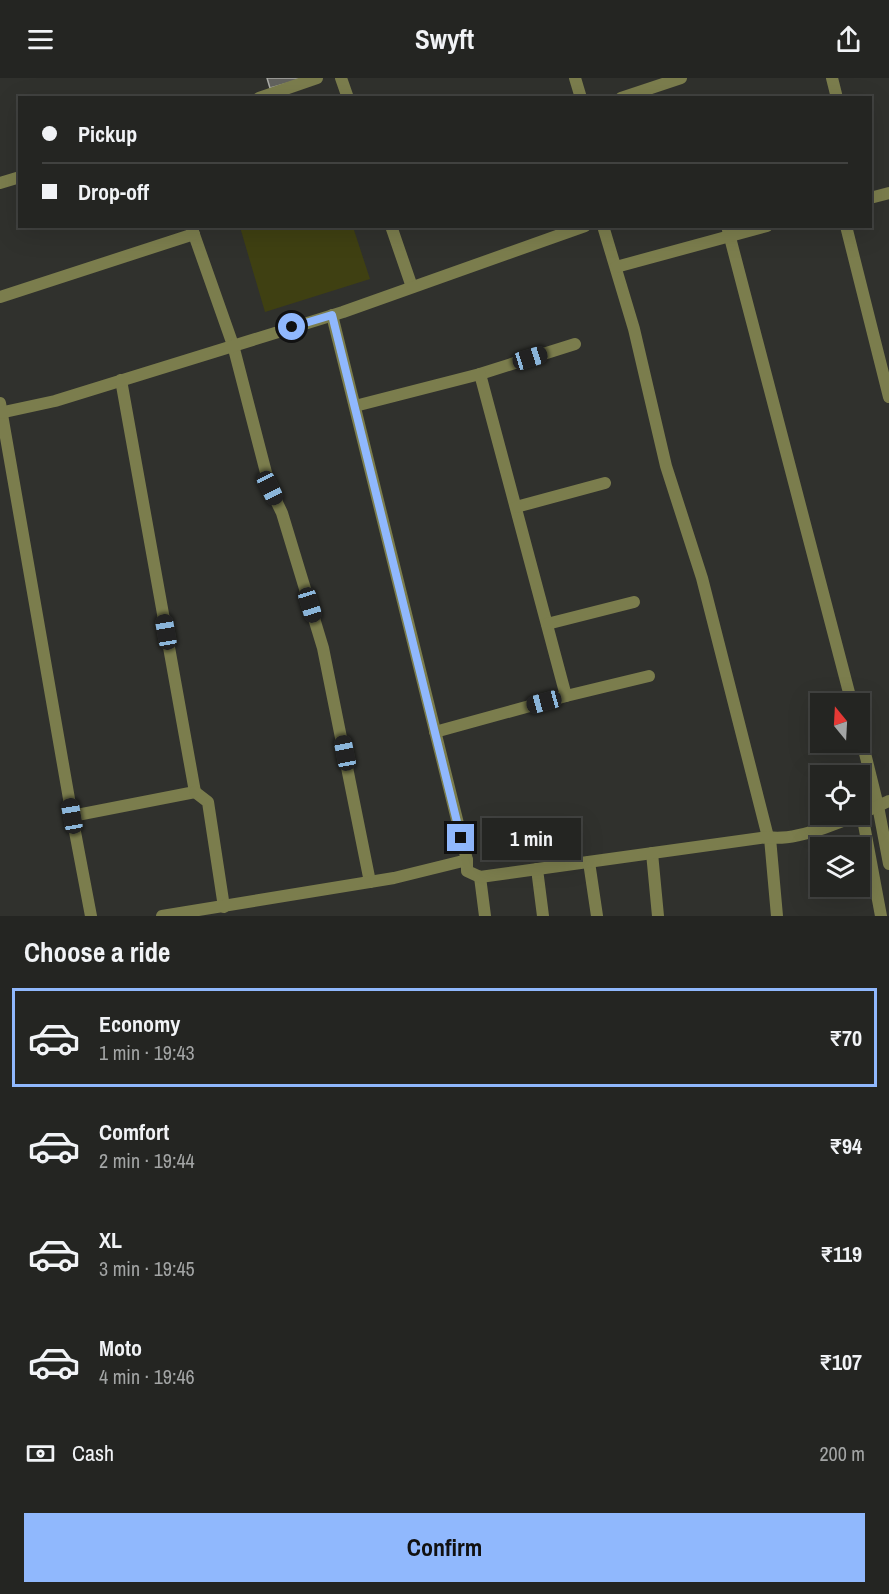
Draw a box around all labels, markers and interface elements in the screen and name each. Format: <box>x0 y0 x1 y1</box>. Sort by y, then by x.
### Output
text: Swyft <box>415 21 474 57</box>
icon: menu <box>24 23 57 56</box>
icon: share <box>832 23 865 56</box>
text: Pickup <box>78 119 137 149</box>
text: Drop-off <box>78 177 149 207</box>
route start <box>278 313 305 340</box>
car <box>510 344 550 372</box>
car <box>254 468 286 508</box>
car <box>296 585 324 625</box>
car <box>154 613 178 651</box>
car <box>524 689 564 715</box>
north arrow <box>810 693 870 753</box>
map controls <box>810 693 870 897</box>
car <box>333 734 357 772</box>
button: locate <box>810 765 870 825</box>
car <box>60 797 84 835</box>
callout: 1 min <box>482 817 581 859</box>
route end <box>447 824 474 851</box>
text: 1 min <box>510 825 553 852</box>
button: layers <box>810 837 870 897</box>
text: Choose a ride <box>24 934 170 970</box>
text: Economy <box>99 1009 180 1039</box>
icon: car <box>27 1011 81 1065</box>
text: ₹70 <box>829 1023 862 1053</box>
text: 1 min · 19:43 <box>99 1039 195 1066</box>
text: Comfort <box>99 1117 169 1147</box>
icon: car <box>27 1119 81 1173</box>
text: ₹94 <box>829 1131 862 1161</box>
text: 2 min · 19:44 <box>99 1147 195 1174</box>
text: XL <box>99 1225 122 1255</box>
icon: car <box>27 1227 81 1281</box>
text: ₹119 <box>820 1239 862 1269</box>
text: 3 min · 19:45 <box>99 1255 195 1282</box>
text: Moto <box>99 1333 142 1363</box>
icon: car <box>27 1335 81 1389</box>
text: ₹107 <box>819 1347 862 1377</box>
text: 4 min · 19:46 <box>99 1363 195 1390</box>
icon: cash <box>24 1437 57 1470</box>
text: Cash <box>72 1438 114 1468</box>
text: 200 m <box>819 1440 865 1467</box>
button: Confirm <box>24 1513 865 1582</box>

